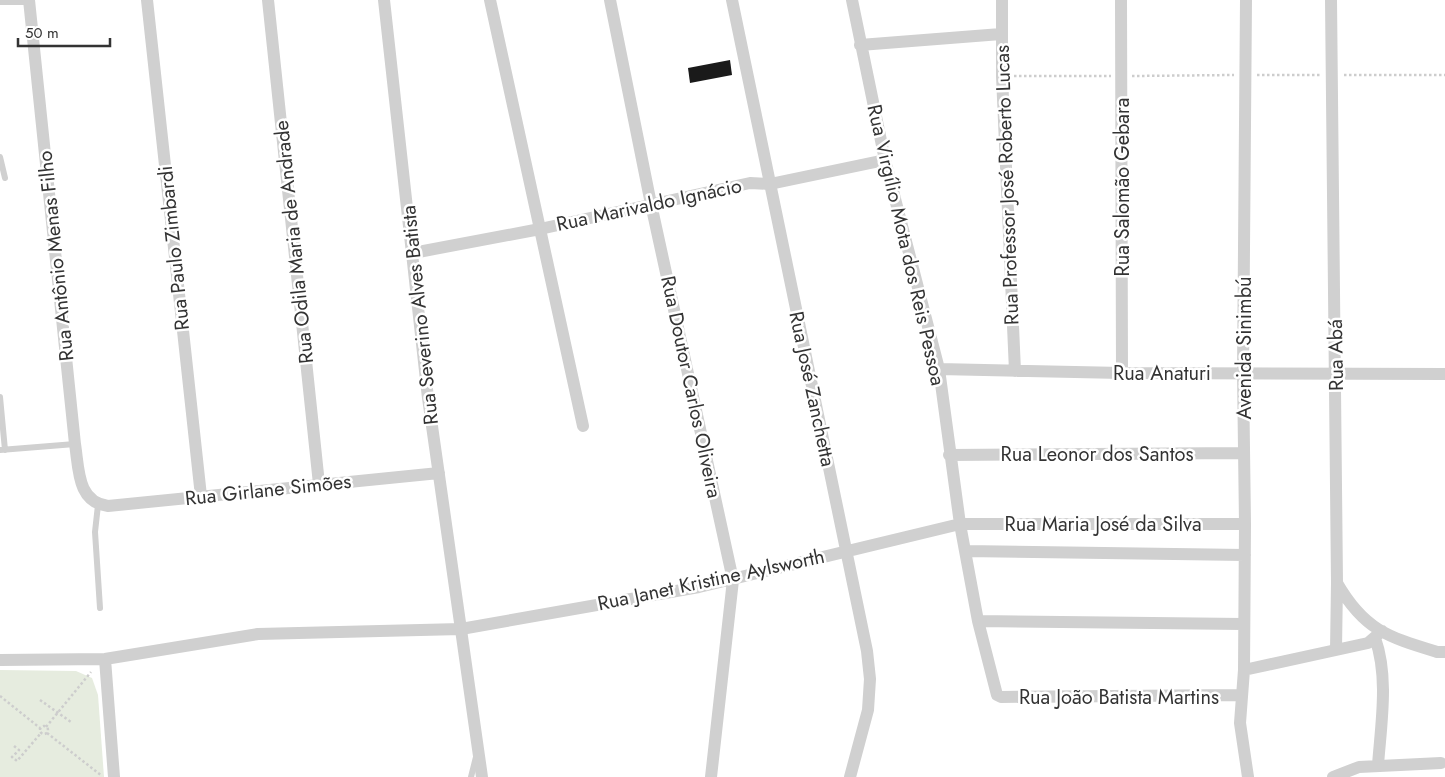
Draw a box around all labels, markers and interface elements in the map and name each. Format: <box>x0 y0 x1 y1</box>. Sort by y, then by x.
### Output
scale bar <box>18 15 110 47</box>
text: 50 m <box>25 22 59 44</box>
street label: Rua Professor José Roberto Lucas <box>988 45 1026 325</box>
street label: Rua Salomão Gebara <box>1108 98 1137 276</box>
street label: Rua Virgílio Mota dos Reis Pessoa <box>860 102 952 388</box>
street label: Rua Odila Maria de Andrade <box>267 119 321 365</box>
street label: Rua Antônio Menas Filho <box>31 149 81 363</box>
street label: Rua Paulo Zimbardi <box>151 164 197 332</box>
street label: Rua Marivaldo Ignácio <box>554 171 744 239</box>
street label: Rua Severino Alves Batista <box>394 204 446 426</box>
street label: Rua Doutor Carlos Oliveira <box>653 273 729 501</box>
street label: Avenida Sinimbú <box>1230 276 1259 420</box>
street label: Rua José Zanchetta <box>781 309 843 469</box>
street label: Rua Abá <box>1321 319 1351 391</box>
street label: Rua Anaturi <box>1113 359 1211 388</box>
street label: Rua Leonor dos Santos <box>1000 440 1194 469</box>
street label: Rua Girlane Simões <box>183 467 353 513</box>
street label: Rua Maria José da Silva <box>1004 510 1202 539</box>
street label: Rua Janet Kristine Aylsworth <box>595 542 827 618</box>
street label: Rua João Batista Martins <box>1019 683 1219 712</box>

